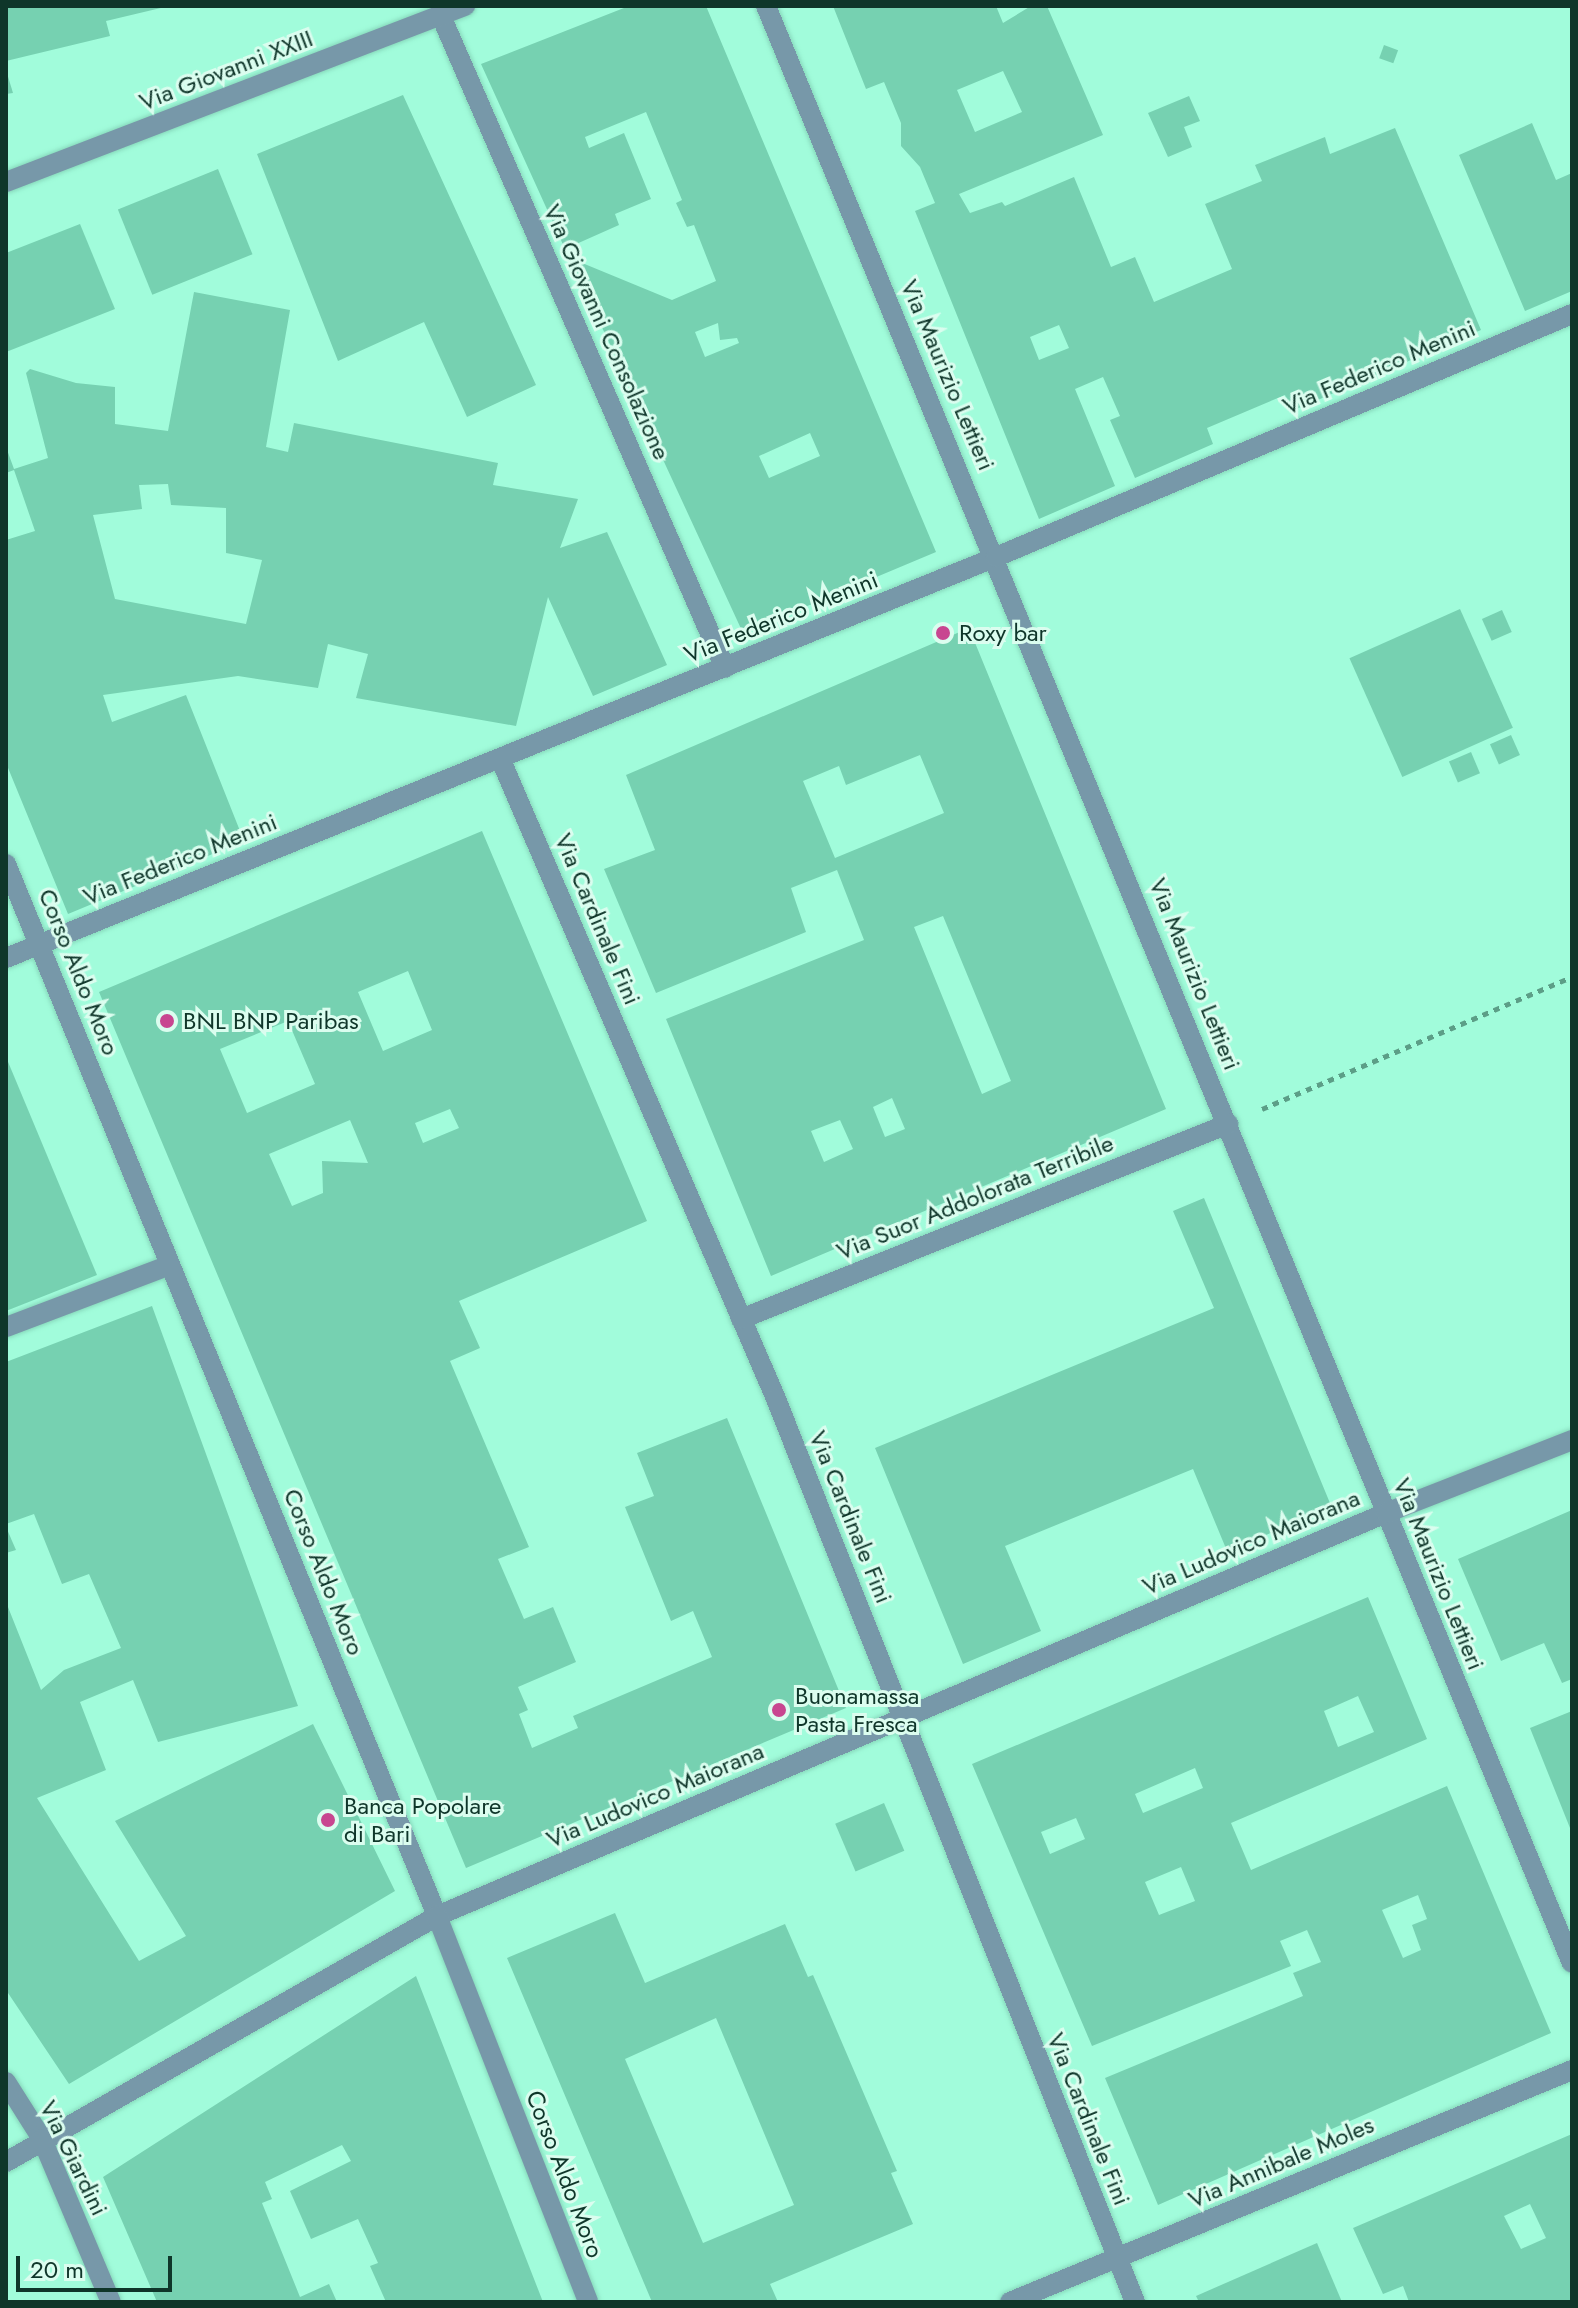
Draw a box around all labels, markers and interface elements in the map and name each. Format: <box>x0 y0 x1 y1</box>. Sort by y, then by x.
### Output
street label: Via Giovanni XXIII <box>135 24 317 116</box>
street label: Via Giovanni Consolazione <box>538 200 676 464</box>
street label: Via Maurizio Lettieri <box>895 275 1001 475</box>
street label: Via Federico Menini <box>1278 313 1480 421</box>
street label: Via Federico Menini <box>680 565 882 669</box>
place label: Roxy bar <box>959 619 1047 647</box>
marker: Roxy bar <box>934 624 952 642</box>
street label: Via Federico Menini <box>79 807 281 911</box>
street label: Via Cardinale Fini <box>549 829 647 1009</box>
street label: Via Maurizio Lettieri <box>1143 874 1247 1074</box>
street label: Corso Aldo Moro <box>33 885 125 1059</box>
place label: BNL BNP Paribas <box>183 1007 359 1035</box>
marker: BNL BNP Paribas <box>158 1012 176 1030</box>
street label: Via Suor Addolorata Terribile <box>832 1128 1118 1266</box>
street label: Via Cardinale Fini <box>803 1427 899 1607</box>
street label: Via Maurizio Lettieri <box>1387 1474 1491 1674</box>
street label: Via Ludovico Maiorana <box>1138 1483 1364 1601</box>
street label: Corso Aldo Moro <box>278 1485 370 1659</box>
place label: Buonamassa Pasta Fresca <box>795 1682 919 1738</box>
marker: Buonamassa Pasta Fresca <box>770 1701 788 1719</box>
street label: Via Ludovico Maiorana <box>542 1736 768 1854</box>
place label: Banca Popolare di Bari <box>344 1792 501 1848</box>
marker: Banca Popolare di Bari <box>319 1811 337 1829</box>
street label: Via Cardinale Fini <box>1041 2029 1137 2209</box>
street label: Corso Aldo Moro <box>520 2086 610 2262</box>
street label: Via Giardini <box>34 2096 114 2220</box>
street label: Via Annibale Moles <box>1184 2110 1378 2214</box>
scale bar <box>20 2240 176 2290</box>
text: 20 m <box>30 2252 84 2287</box>

